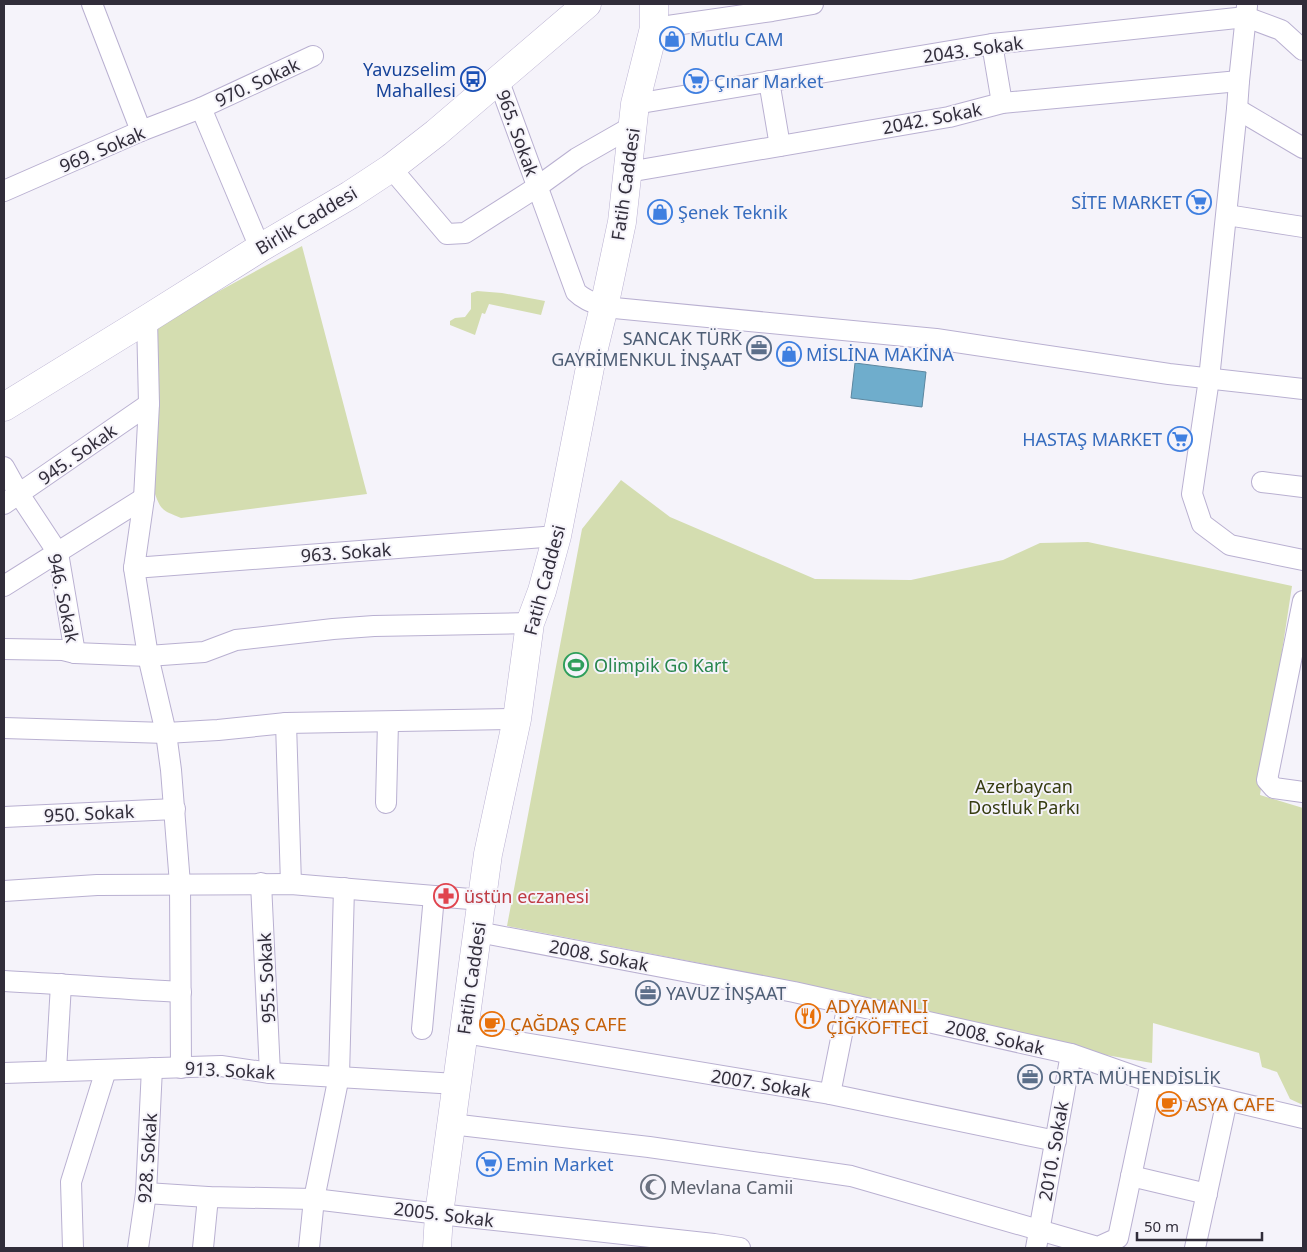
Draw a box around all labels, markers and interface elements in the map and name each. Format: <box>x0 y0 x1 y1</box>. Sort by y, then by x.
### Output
shop icon: Mutlu CAM <box>659 26 685 52</box>
place label: Mutlu CAM <box>690 27 784 51</box>
street label: 2043. Sokak <box>921 30 1025 68</box>
street label: 970. Sokak <box>211 52 303 112</box>
place label: Yavuzselim Mahallesi <box>363 57 456 102</box>
bus stop icon: Yavuzselim Mahallesi <box>460 66 486 92</box>
supermarket icon: Çınar Market <box>683 68 709 94</box>
place label: Çınar Market <box>714 69 824 93</box>
street label: 965. Sokak <box>491 86 545 180</box>
street label: 2042. Sokak <box>880 97 984 139</box>
street label: 969. Sokak <box>56 120 149 178</box>
street label: Fatih Caddesi <box>605 126 645 242</box>
street label: Birlik Caddesi <box>251 180 361 260</box>
supermarket icon: SİTE MARKET <box>1186 189 1212 215</box>
place label: SİTE MARKET <box>1071 190 1182 214</box>
shop icon: Şenek Teknik <box>647 199 673 225</box>
place label: Şenek Teknik <box>678 200 788 224</box>
place label: SANCAK TÜRK GAYRİMENKUL İNŞAAT <box>551 326 743 371</box>
office icon: SANCAK TÜRK GAYRİMENKUL İNŞAAT <box>746 335 772 361</box>
shop icon: MİSLİNA MAKİNA <box>776 341 802 367</box>
place label: MİSLİNA MAKİNA <box>806 342 954 366</box>
street label: 945. Sokak <box>33 418 121 490</box>
supermarket icon: HASTAŞ MARKET <box>1167 426 1193 452</box>
place label: HASTAŞ MARKET <box>1022 427 1162 451</box>
street label: Fatih Caddesi <box>518 522 570 638</box>
street label: 963. Sokak <box>300 537 392 567</box>
street label: 946. Sokak <box>43 551 85 645</box>
sports icon: Olimpik Go Kart <box>563 652 589 678</box>
place label: Olimpik Go Kart <box>594 653 729 677</box>
park label: Azerbaycan Dostluk Parkı <box>968 774 1080 819</box>
street label: 950. Sokak <box>43 799 135 827</box>
pharmacy icon: üstün eczanesi <box>433 883 459 909</box>
place label: üstün eczanesi <box>464 884 589 908</box>
street label: Fatih Caddesi <box>451 920 491 1036</box>
street label: 955. Sokak <box>252 932 280 1024</box>
street label: 2008. Sokak <box>547 934 651 976</box>
office icon: YAVUZ İNŞAAT <box>635 980 661 1006</box>
place label: YAVUZ İNŞAAT <box>666 981 786 1005</box>
place label: ADYAMANLI ÇİĞKÖFTECİ <box>826 994 928 1039</box>
restaurant icon: ADYAMANLI ÇİĞKÖFTECİ <box>795 1003 821 1029</box>
cafe icon: ÇAĞDAŞ CAFE <box>479 1011 505 1037</box>
place label: ÇAĞDAŞ CAFE <box>510 1012 627 1036</box>
street label: 2008. Sokak <box>943 1014 1047 1060</box>
street label: 913. Sokak <box>184 1056 276 1084</box>
street label: 2007. Sokak <box>709 1063 813 1103</box>
office icon: ORTA MÜHENDİSLİK <box>1017 1064 1043 1090</box>
place label: ORTA MÜHENDİSLİK <box>1048 1065 1221 1089</box>
cafe icon: ASYA CAFE <box>1156 1091 1182 1117</box>
place label: ASYA CAFE <box>1186 1092 1275 1116</box>
street label: 2010. Sokak <box>1032 1099 1074 1203</box>
street label: 928. Sokak <box>132 1112 162 1204</box>
supermarket icon: Emin Market <box>476 1151 502 1177</box>
place label: Emin Market <box>506 1152 614 1176</box>
mosque icon: Mevlana Camii <box>640 1174 666 1200</box>
place label: Mevlana Camii <box>670 1175 794 1199</box>
street label: 2005. Sokak <box>393 1196 496 1232</box>
scale bar <box>1137 1210 1262 1242</box>
text: 50 m <box>1144 1216 1179 1236</box>

